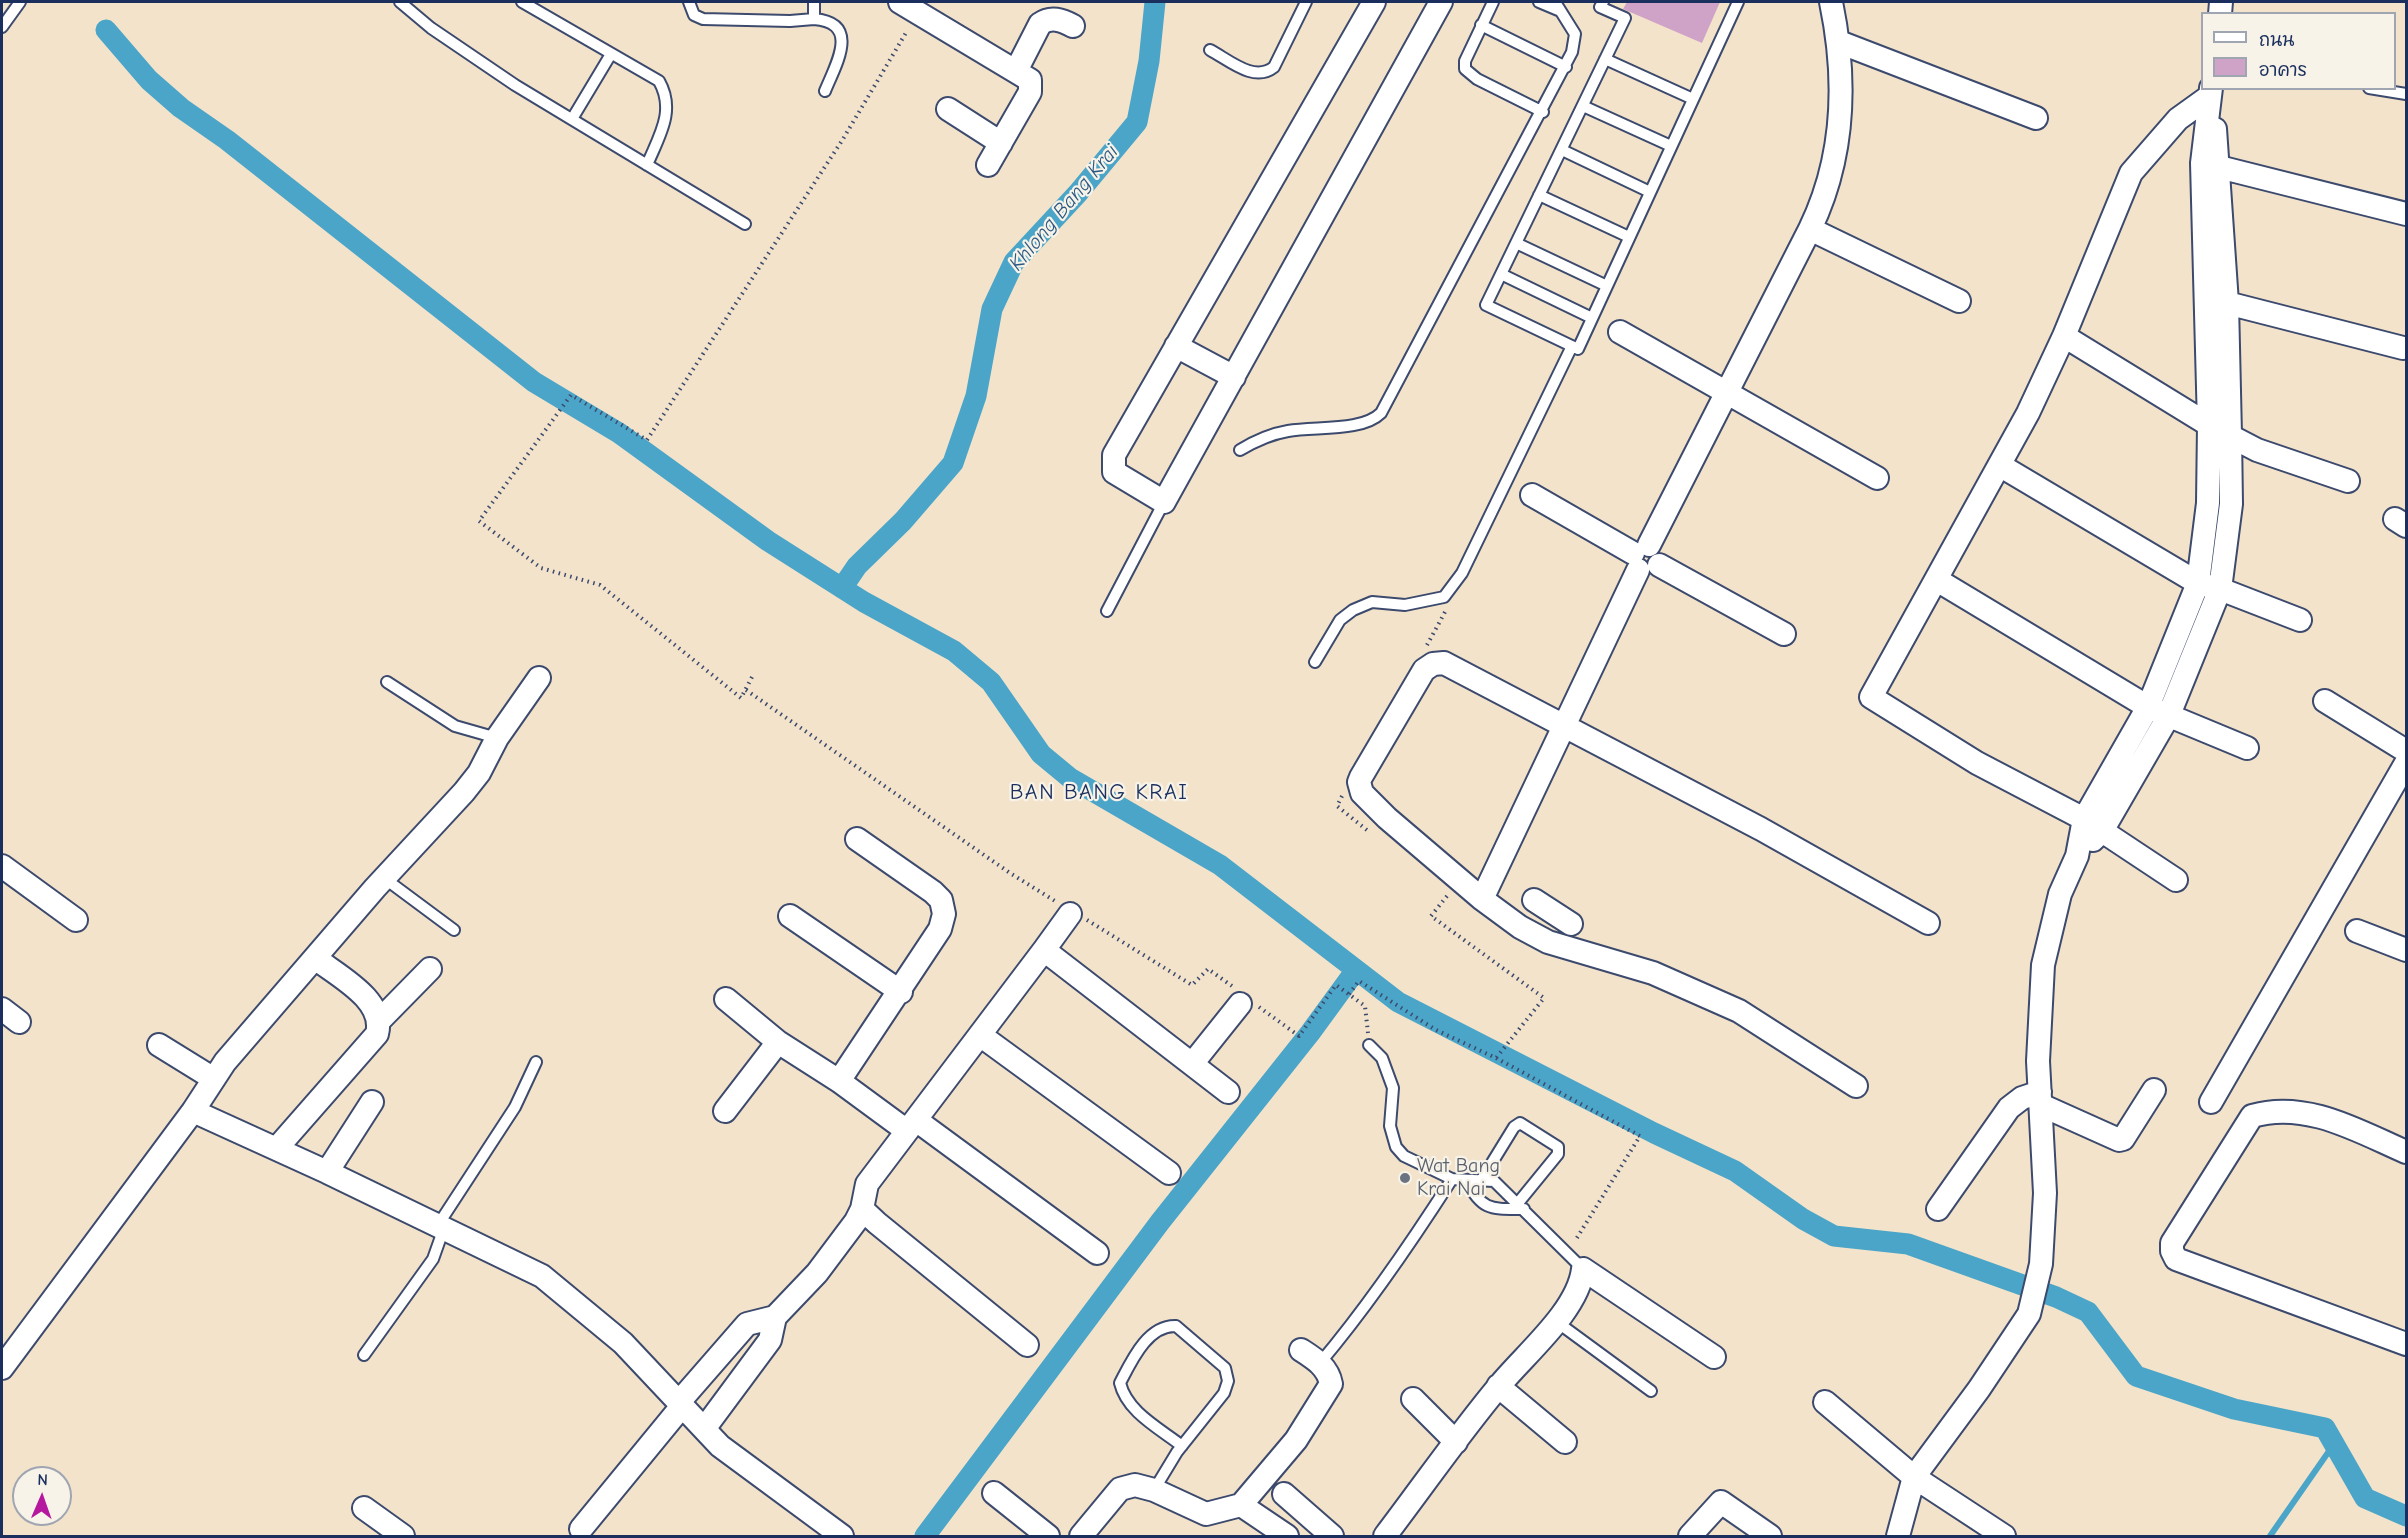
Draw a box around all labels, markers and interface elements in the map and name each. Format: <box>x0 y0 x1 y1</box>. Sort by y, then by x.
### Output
legend <box>2201 12 2396 90</box>
text: ถนน <box>2259 30 2294 51</box>
text: อาคาร <box>2259 60 2307 81</box>
water label: Khlong Bang Krai <box>1004 140 1124 276</box>
district label: BAN BANG KRAI <box>1010 780 1188 806</box>
place label: Wat Bang Krai Nai <box>1417 1154 1500 1201</box>
marker: Wat Bang Krai Nai <box>1398 1171 1412 1185</box>
north arrow <box>12 1466 72 1526</box>
text: N <box>37 1471 48 1489</box>

